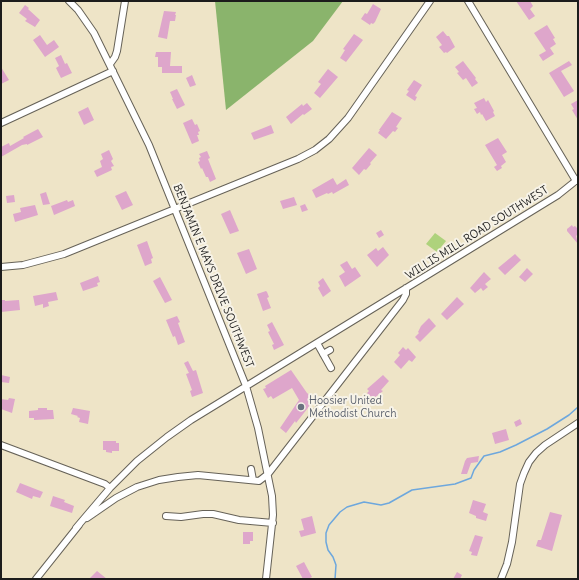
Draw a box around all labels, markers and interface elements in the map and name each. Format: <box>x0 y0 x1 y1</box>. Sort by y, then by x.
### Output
street label: BENJAMIN E MAYS DRIVE SOUTHWEST <box>170 182 256 370</box>
street label: WILLIS MILL ROAD SOUTHWEST <box>403 184 551 282</box>
place label: Hoosier United Methodist Church <box>309 394 397 420</box>
marker: Hoosier United Methodist Church <box>296 402 306 412</box>

